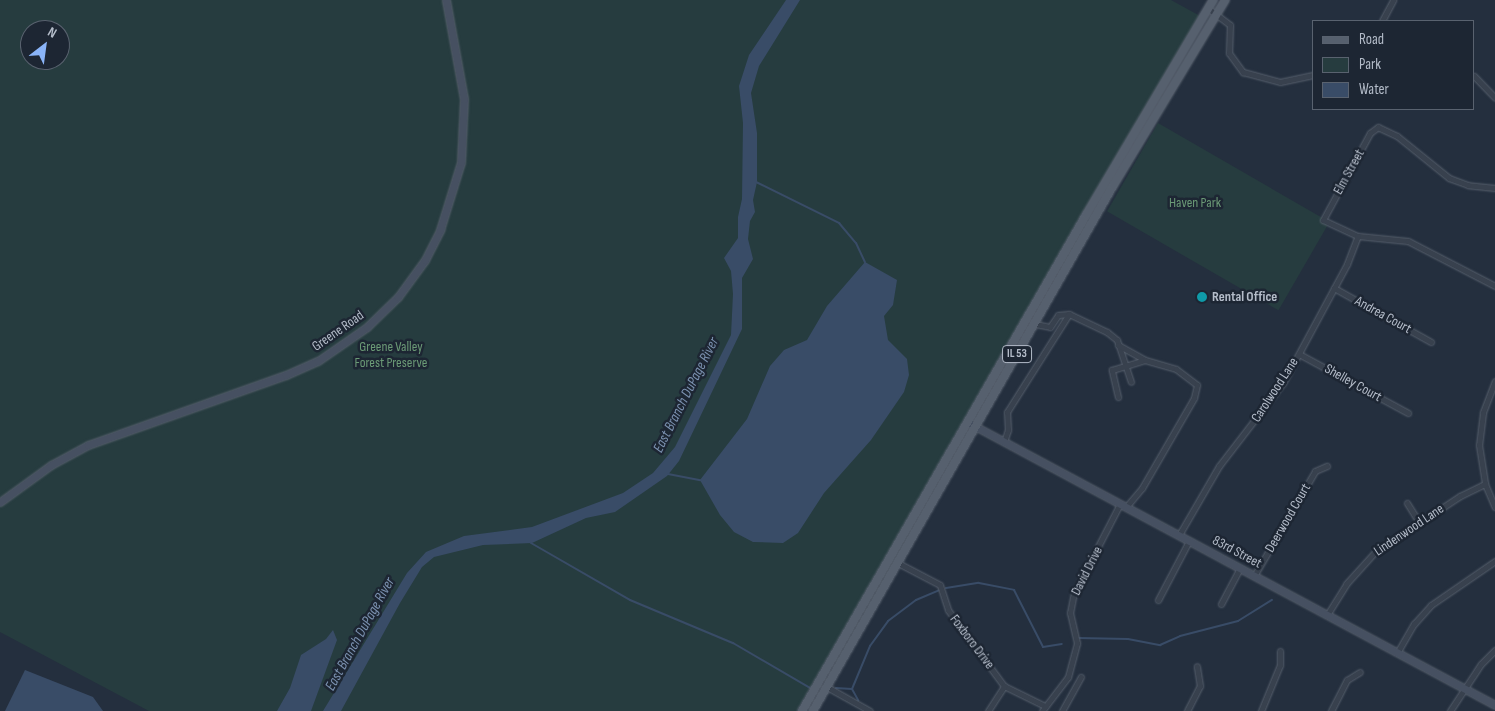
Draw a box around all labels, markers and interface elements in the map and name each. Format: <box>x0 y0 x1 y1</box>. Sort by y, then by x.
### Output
north arrow <box>20 20 70 70</box>
legend <box>1312 20 1475 110</box>
text: N <box>45 23 60 42</box>
text: Road <box>1359 30 1384 49</box>
text: Park <box>1359 55 1381 74</box>
text: Water <box>1359 80 1389 99</box>
street label: Elm Street <box>1330 146 1368 198</box>
park label: Haven Park <box>1169 195 1221 211</box>
place label: Rental Office <box>1212 289 1277 305</box>
marker: Rental Office <box>1196 291 1208 303</box>
street label: Andrea Court <box>1352 293 1414 337</box>
street label: Greene Road <box>309 307 367 355</box>
water label: East Branch DuPage River <box>649 334 723 456</box>
park label: Greene Valley Forest Preserve <box>355 339 427 372</box>
road number: IL 53 <box>1002 344 1032 364</box>
street label: Carolwood Lane <box>1248 354 1302 426</box>
street label: Shelley Court <box>1321 360 1385 406</box>
street label: Deerwood Court <box>1262 481 1314 555</box>
street label: Lindenwood Lane <box>1371 500 1447 560</box>
street label: 83rd Street <box>1209 532 1265 572</box>
street label: David Drive <box>1068 544 1106 598</box>
water label: East Branch DuPage River <box>321 574 399 694</box>
street label: Foxboro Drive <box>946 611 998 673</box>

